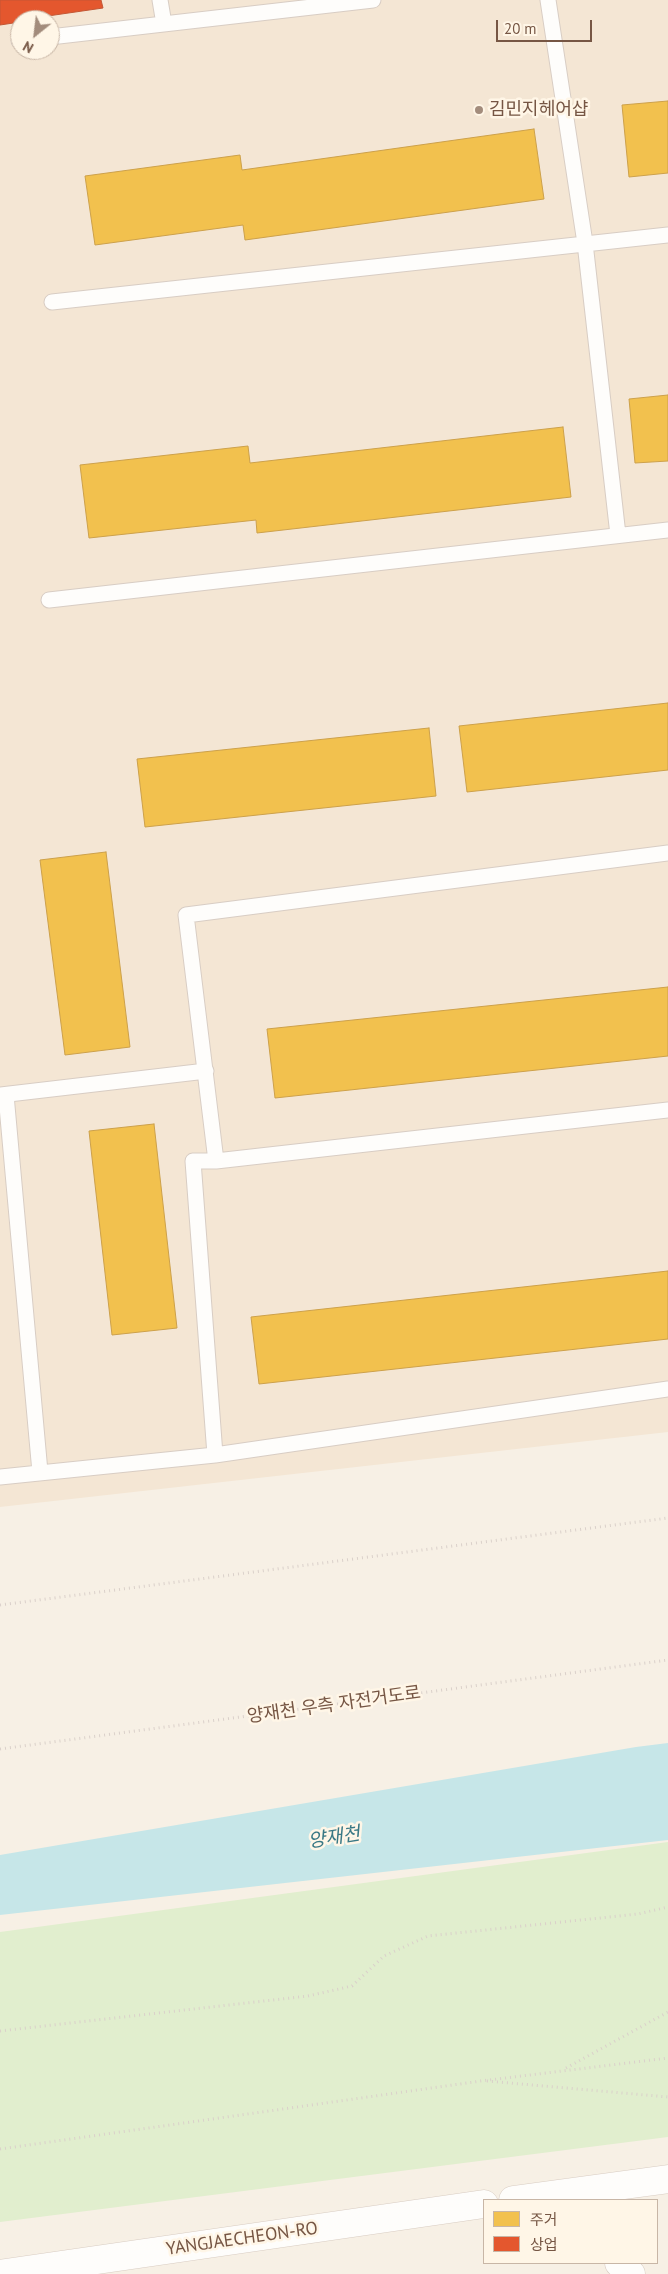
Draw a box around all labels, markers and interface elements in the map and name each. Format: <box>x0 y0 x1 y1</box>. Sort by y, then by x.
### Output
north arrow <box>10 10 60 60</box>
scale bar <box>498 10 594 42</box>
text: 20 m <box>504 19 537 38</box>
text: N <box>20 37 37 57</box>
place label: 김민지헤어샵 <box>489 99 588 121</box>
marker: 김민지헤어샵 <box>473 104 485 116</box>
street label: 양재천 우측 자전거도로 <box>246 1682 422 1728</box>
water label: 양재천 <box>306 1823 362 1853</box>
legend <box>483 2199 658 2264</box>
text: 주거 <box>530 2210 558 2229</box>
street label: YANGJAECHEON-RO <box>165 2218 319 2260</box>
text: 상업 <box>530 2235 558 2254</box>

